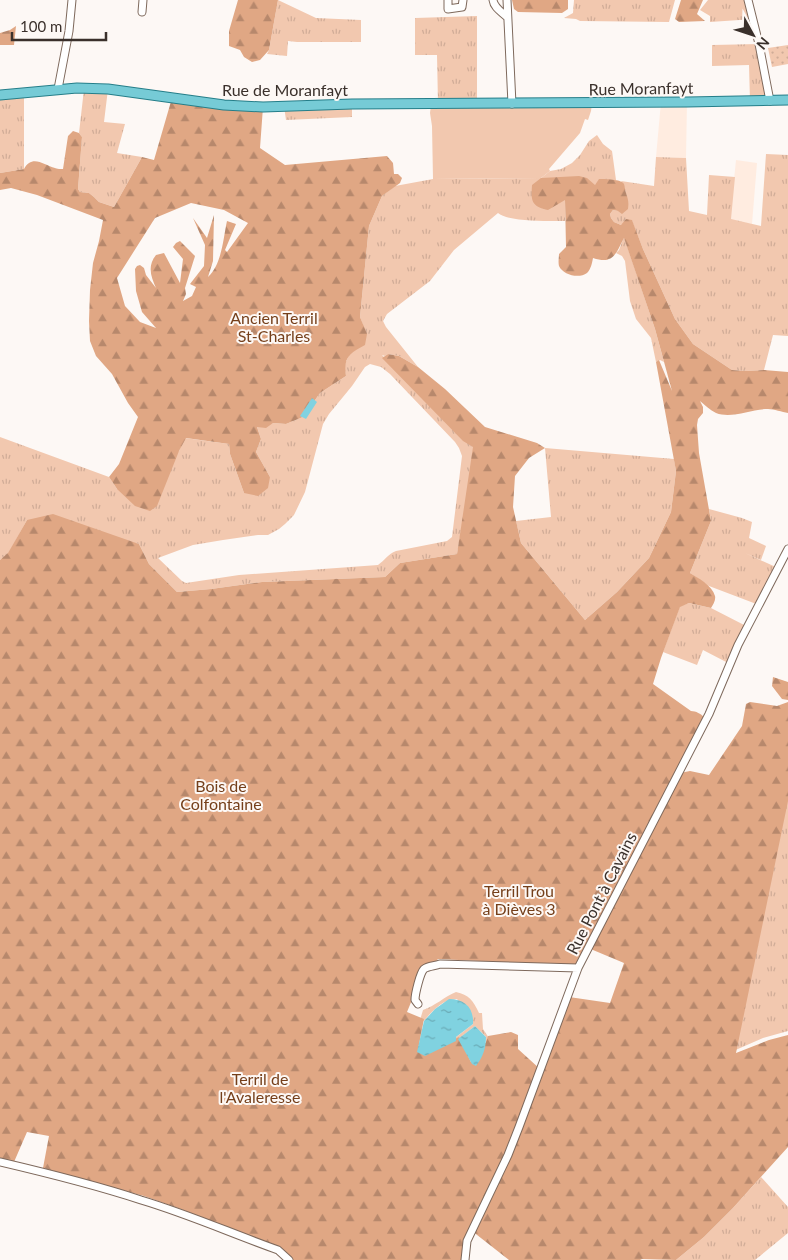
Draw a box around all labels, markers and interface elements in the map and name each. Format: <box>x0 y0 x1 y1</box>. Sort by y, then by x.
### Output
scale bar <box>12 10 106 42</box>
north arrow <box>728 10 778 60</box>
text: 100 m <box>20 17 62 35</box>
text: N <box>753 34 773 53</box>
street label: Rue Moranfayt <box>589 78 694 98</box>
street label: Rue de Moranfayt <box>222 80 348 99</box>
park label: Ancien Terril St-Charles <box>230 308 318 345</box>
park label: Bois de Colfontaine <box>180 776 262 813</box>
street label: Rue Pont à Cavains <box>562 829 640 957</box>
park label: Terril Trou à Dièves 3 <box>483 881 555 918</box>
park label: Terril de l'Avaleresse <box>220 1069 300 1106</box>

